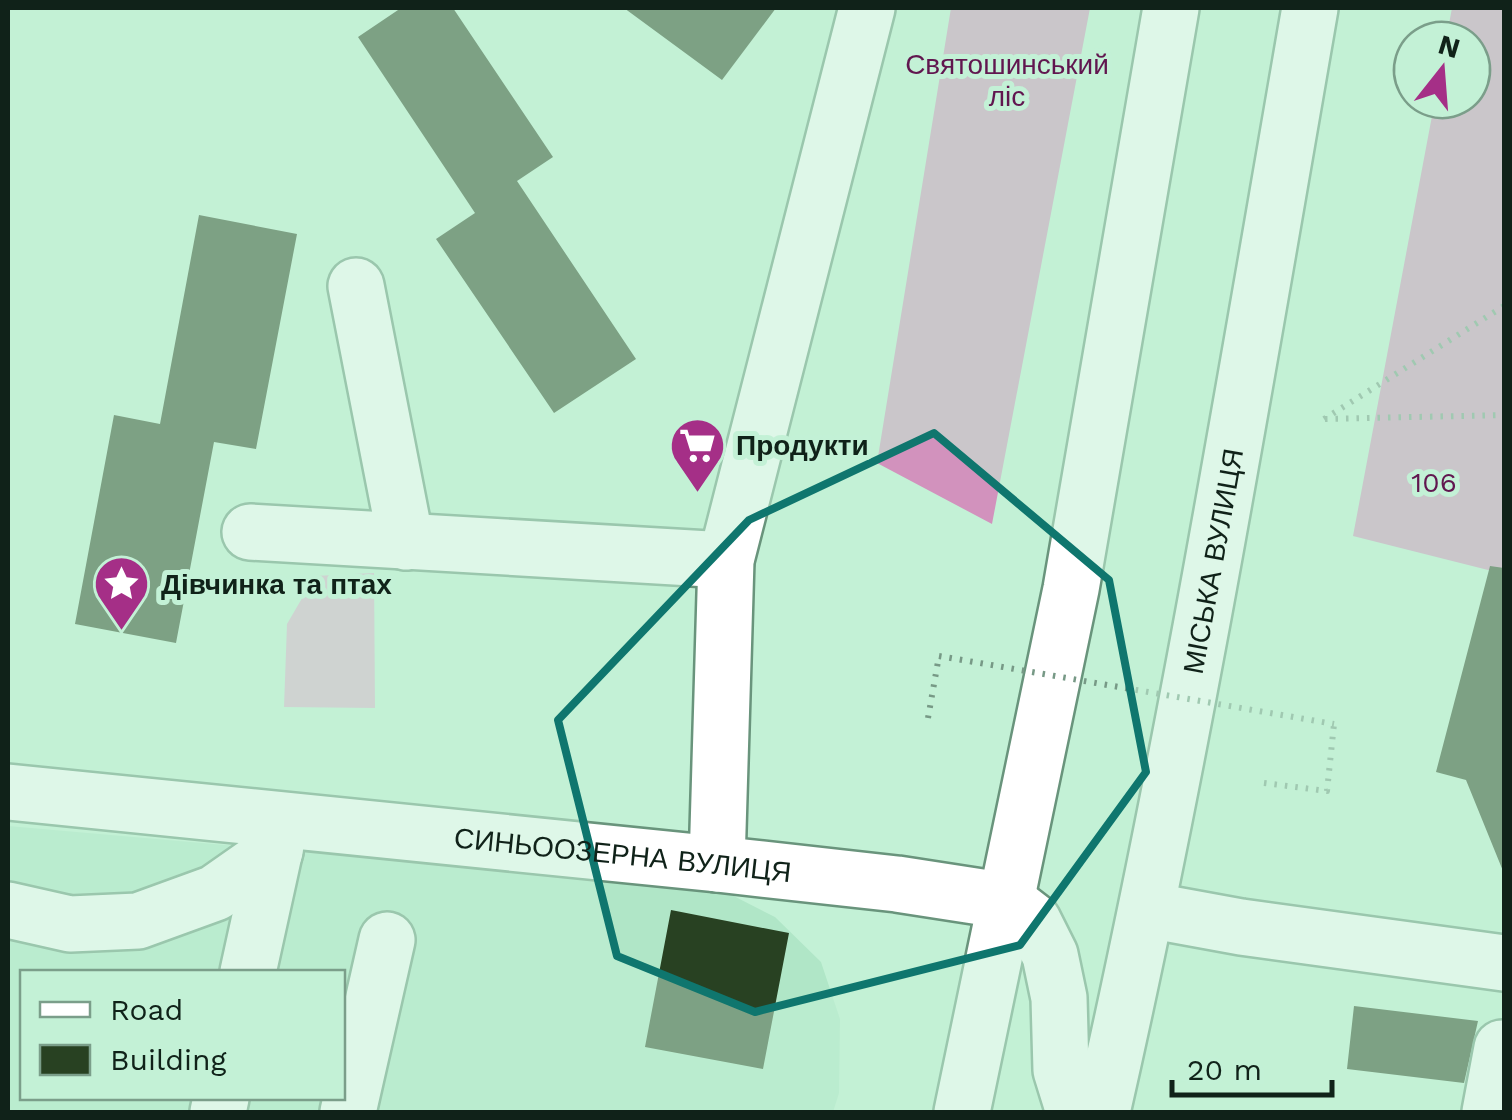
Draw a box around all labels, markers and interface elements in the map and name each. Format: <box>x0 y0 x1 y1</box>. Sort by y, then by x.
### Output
north arrow <box>1392 20 1492 120</box>
text: N <box>1434 28 1464 65</box>
park label: Святошинський ліс <box>905 48 1109 113</box>
supermarket icon: Продукти <box>667 415 727 494</box>
place label: Продукти <box>736 429 869 462</box>
street label: МІСЬКА ВУЛИЦЯ <box>1177 446 1250 677</box>
park label: 106 <box>1411 466 1457 499</box>
place icon: Дівчинка та птах <box>92 554 152 633</box>
place label: Дівчинка та птах <box>161 568 392 601</box>
street label: СИНЬООЗЕРНА ВУЛИЦЯ <box>453 821 793 889</box>
legend <box>20 970 345 1100</box>
text: Road <box>110 992 183 1027</box>
scale bar <box>1172 1035 1332 1097</box>
text: Building <box>110 1042 227 1077</box>
text: 20 m <box>1187 1052 1262 1087</box>

